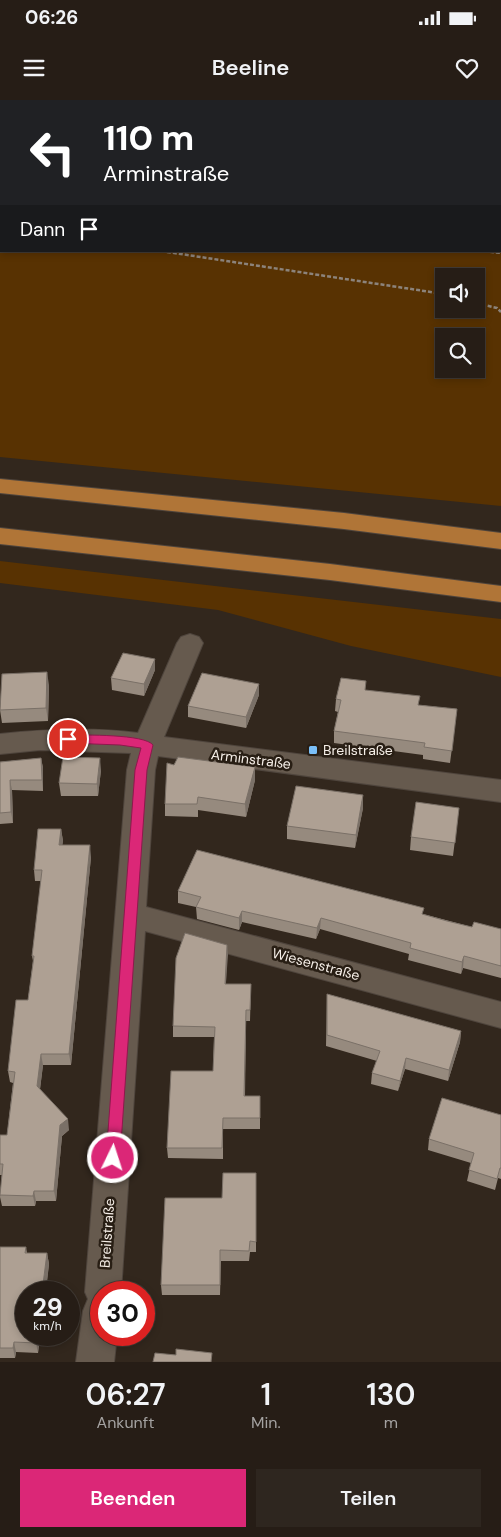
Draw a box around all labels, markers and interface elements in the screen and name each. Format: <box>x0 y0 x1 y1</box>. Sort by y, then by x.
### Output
text: 06:26 <box>25 5 78 30</box>
text: Beeline <box>212 53 289 82</box>
icon: menu <box>20 54 48 82</box>
icon: heart <box>453 54 481 82</box>
text: 110 m <box>103 115 194 161</box>
icon: left <box>20 120 85 185</box>
text: Arminstraße <box>103 159 229 188</box>
icon: arrive <box>75 215 103 243</box>
text: Dann <box>20 217 65 242</box>
map controls <box>435 268 485 378</box>
button: sound <box>435 268 485 318</box>
button: search <box>435 328 485 378</box>
pin <box>47 718 89 760</box>
icon: arrive <box>54 725 82 753</box>
place label: Breilstraße <box>323 741 393 759</box>
marker: Breilstraße <box>307 744 319 756</box>
street label: Arminstraße <box>210 745 292 773</box>
street label: Wiesenstraße <box>270 944 362 984</box>
position arrow <box>86 1131 138 1183</box>
street label: Breilstraße <box>96 1198 118 1268</box>
speed limit sign: 30 <box>90 1281 155 1346</box>
text: 29 <box>32 1291 63 1324</box>
text: km/h <box>33 1318 62 1334</box>
text: 06:27 <box>85 1375 166 1414</box>
text: 1 <box>261 1375 271 1414</box>
text: 130 <box>366 1375 416 1414</box>
text: Ankunft <box>97 1412 155 1433</box>
text: Min. <box>251 1412 281 1433</box>
text: m <box>384 1412 398 1433</box>
button: Beenden <box>20 1469 246 1527</box>
button: Teilen <box>256 1469 481 1527</box>

